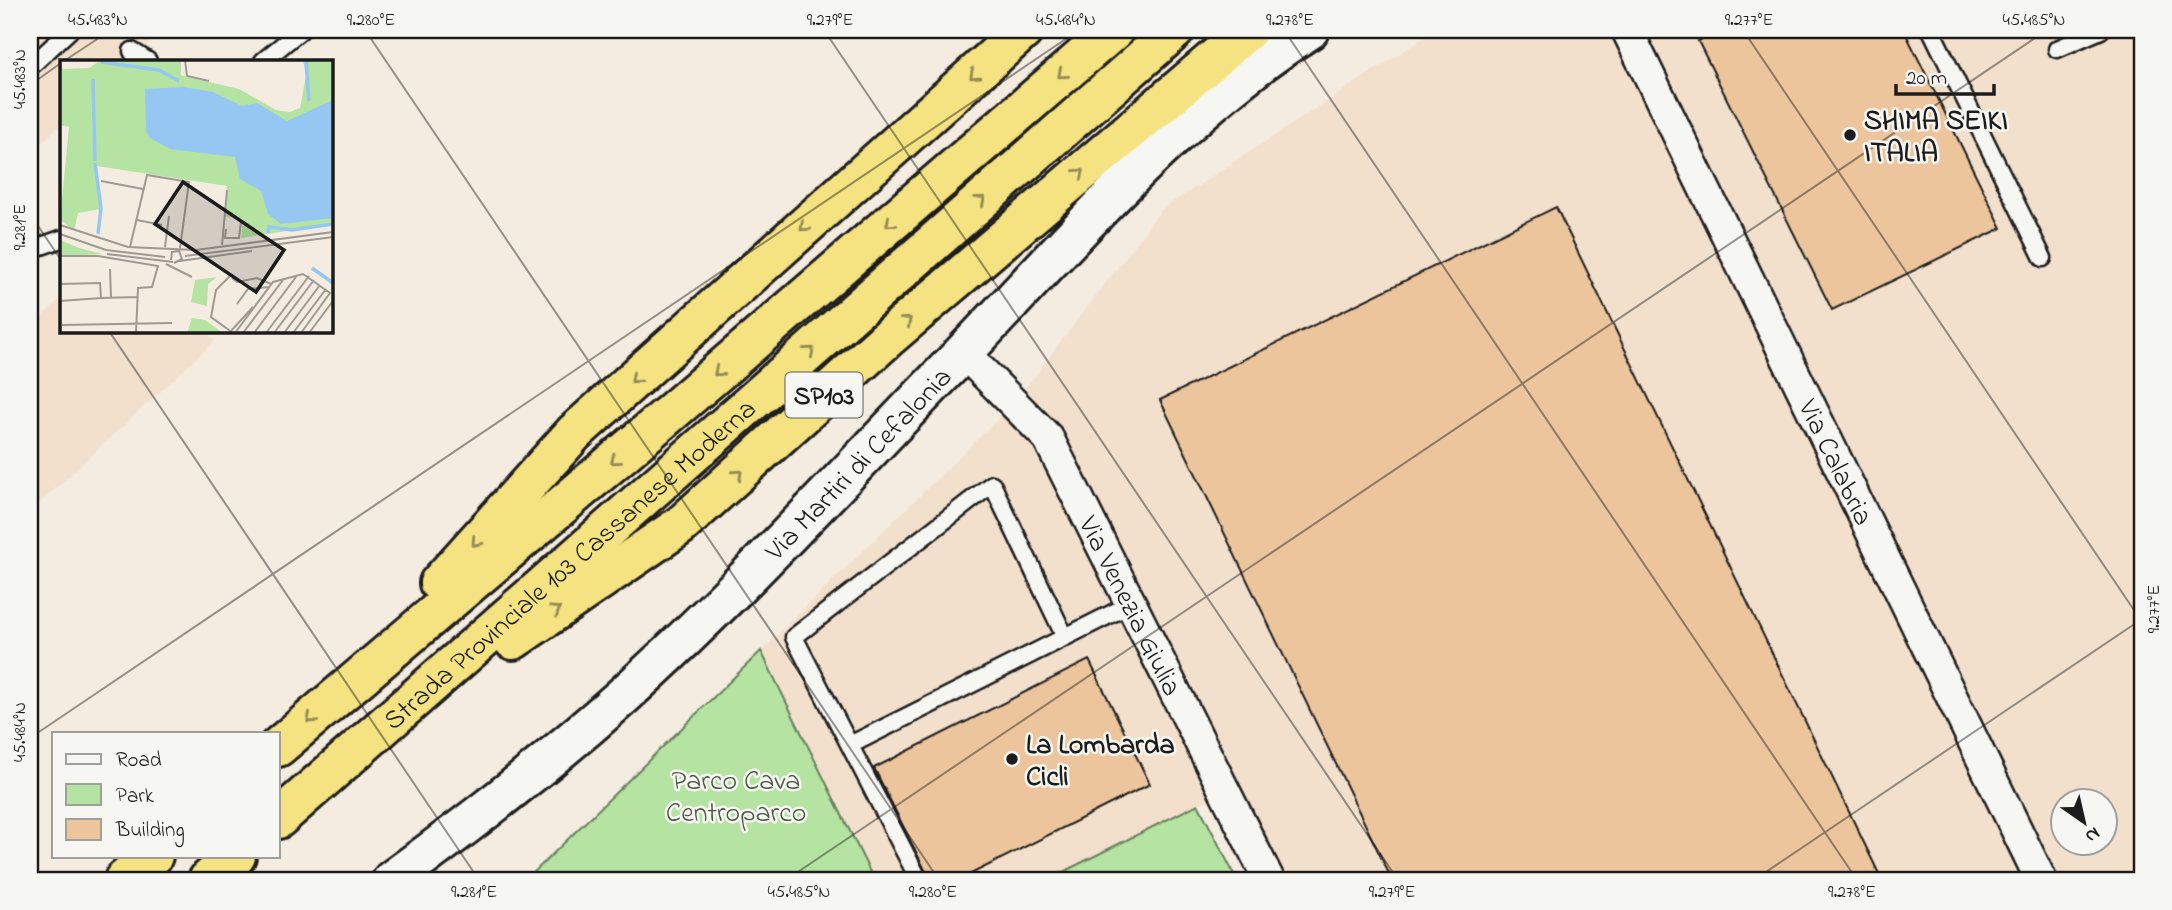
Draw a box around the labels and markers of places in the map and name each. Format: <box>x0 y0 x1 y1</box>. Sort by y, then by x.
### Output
place label: SHIMA SEIKI ITALIA <box>1864 102 2008 175</box>
marker: SHIMA SEIKI ITALIA <box>1842 127 1858 143</box>
place label: La Lombarda Cicli <box>1026 726 1175 799</box>
marker: La Lombarda Cicli <box>1004 751 1020 767</box>

